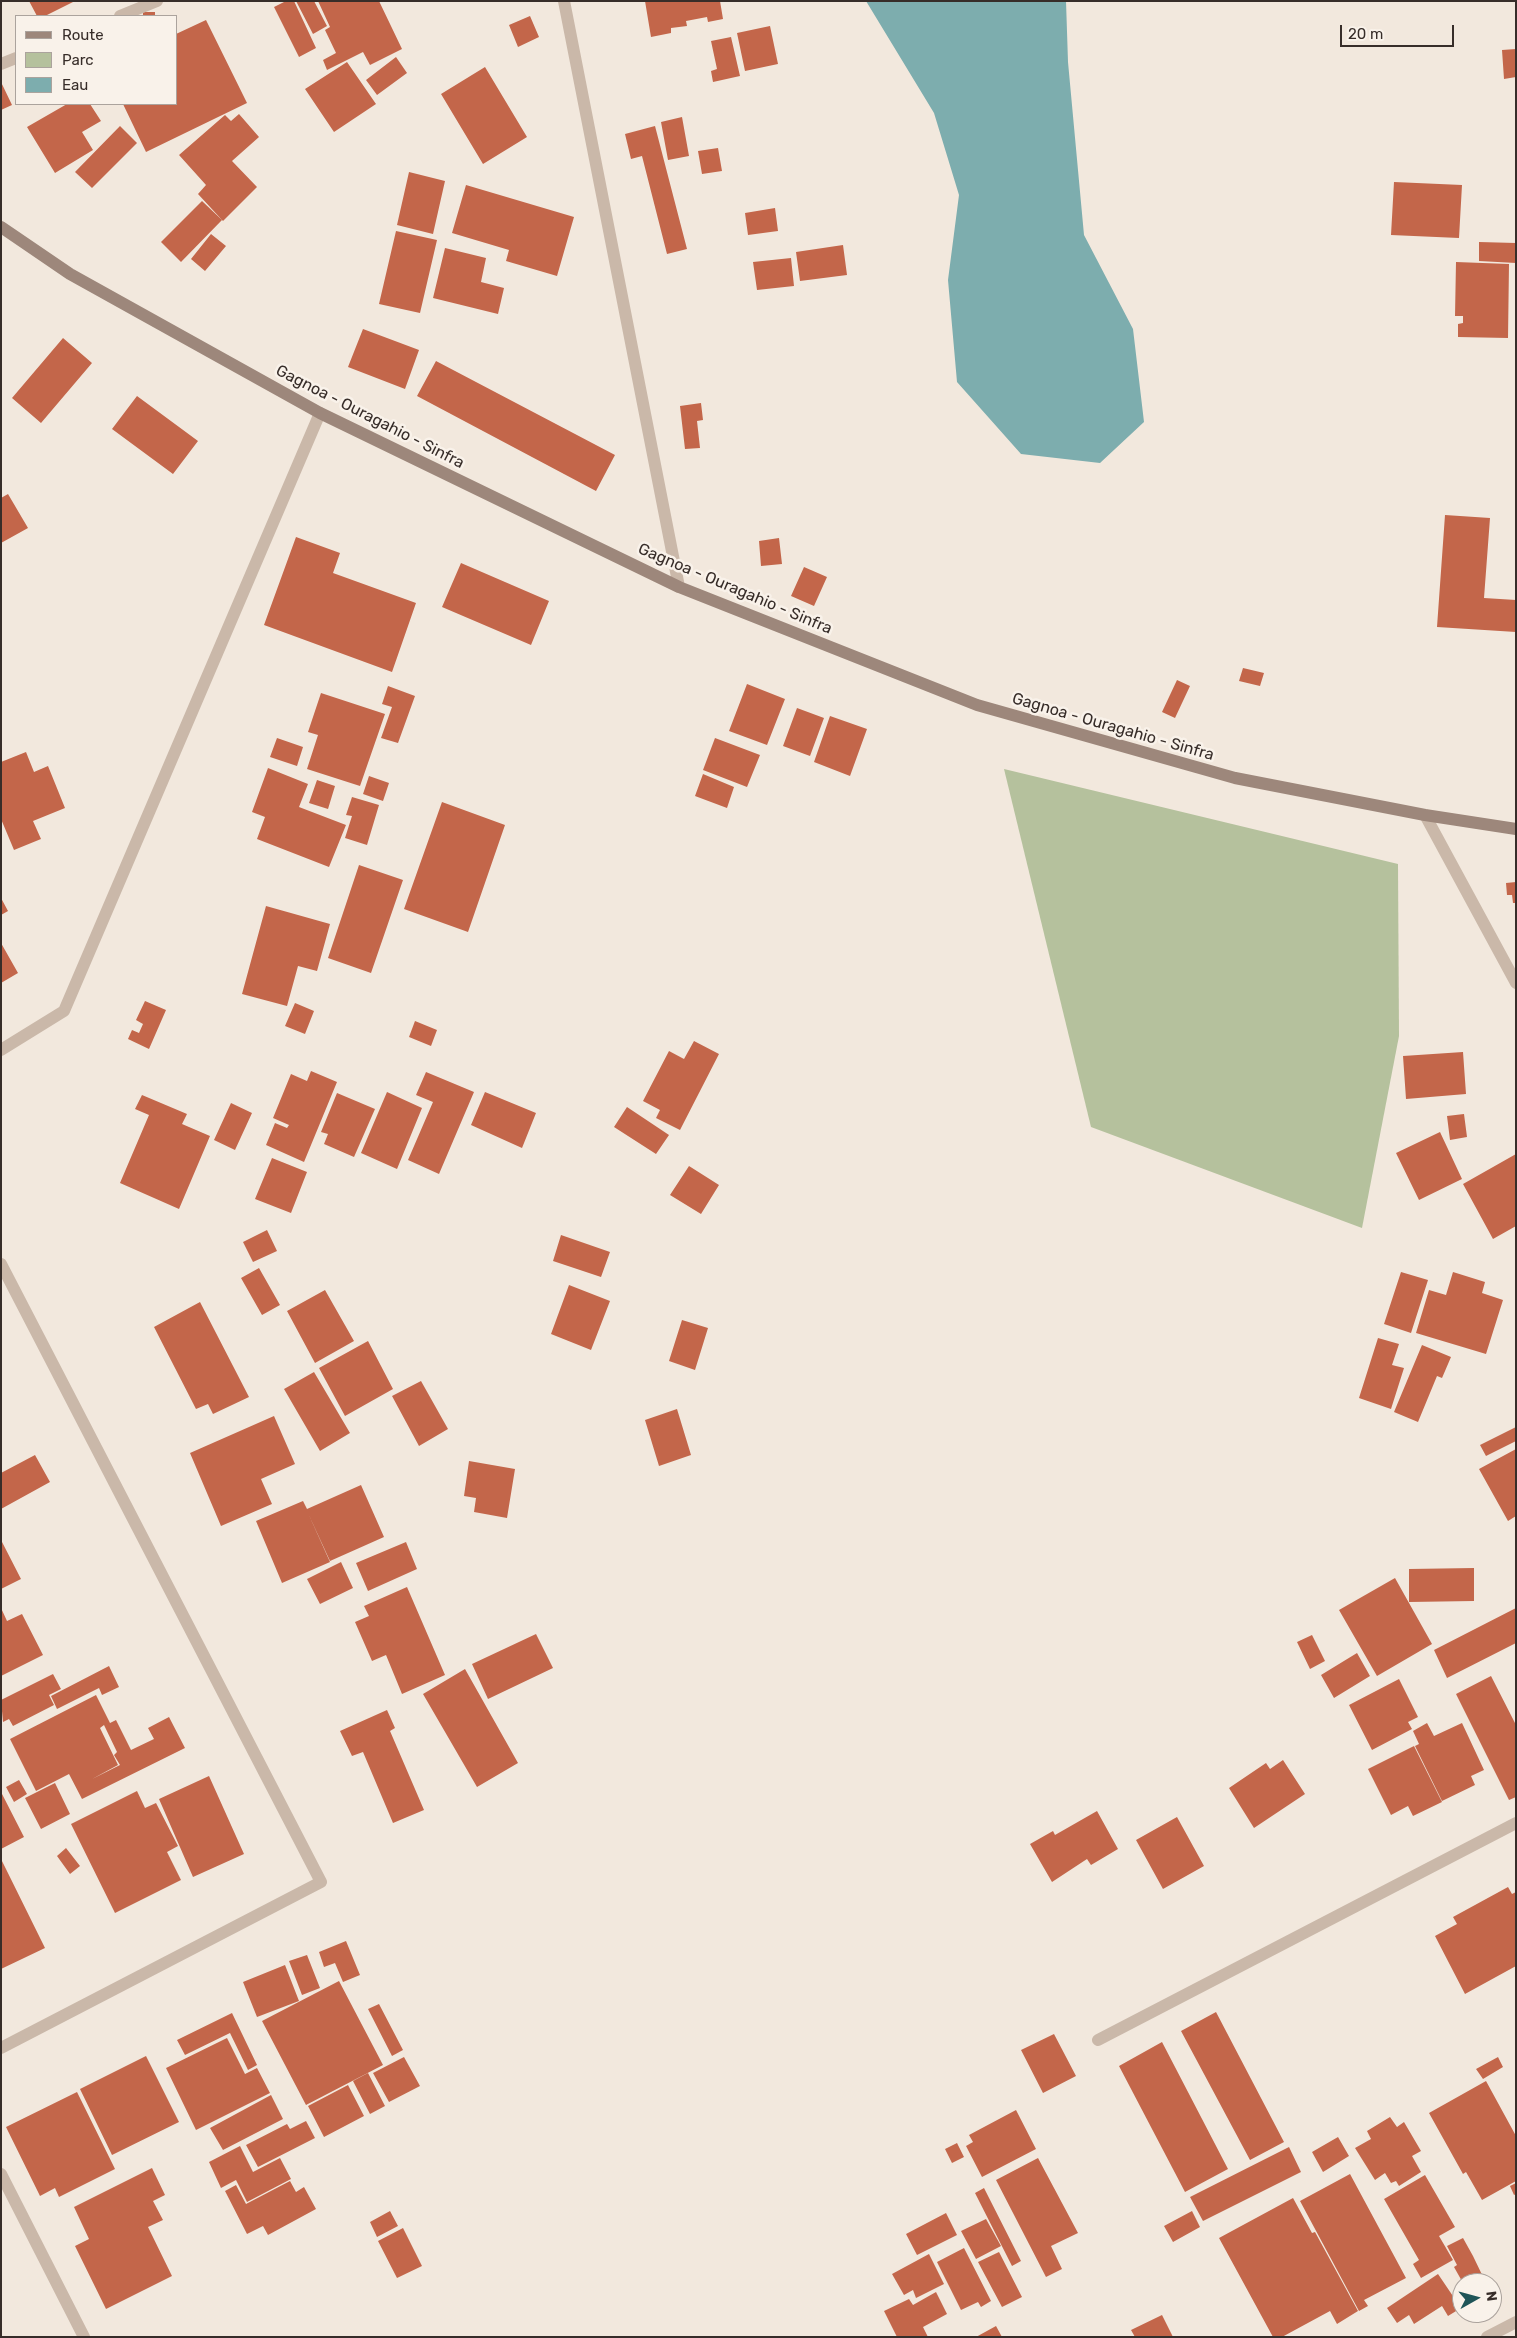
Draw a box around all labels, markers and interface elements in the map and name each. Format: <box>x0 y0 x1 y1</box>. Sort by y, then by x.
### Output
legend <box>15 15 178 105</box>
scale bar <box>1342 15 1456 47</box>
text: 20 m <box>1348 25 1383 43</box>
text: Route <box>62 26 104 44</box>
text: Parc <box>62 51 94 69</box>
text: Eau <box>62 76 88 94</box>
street label: Gagnoa - Ouragahio - Sinfra <box>273 361 467 473</box>
street label: Gagnoa - Ouragahio - Sinfra <box>635 539 835 639</box>
street label: Gagnoa - Ouragahio - Sinfra <box>1010 689 1216 765</box>
north arrow <box>1452 2273 1502 2323</box>
text: N <box>1482 2290 1500 2302</box>

